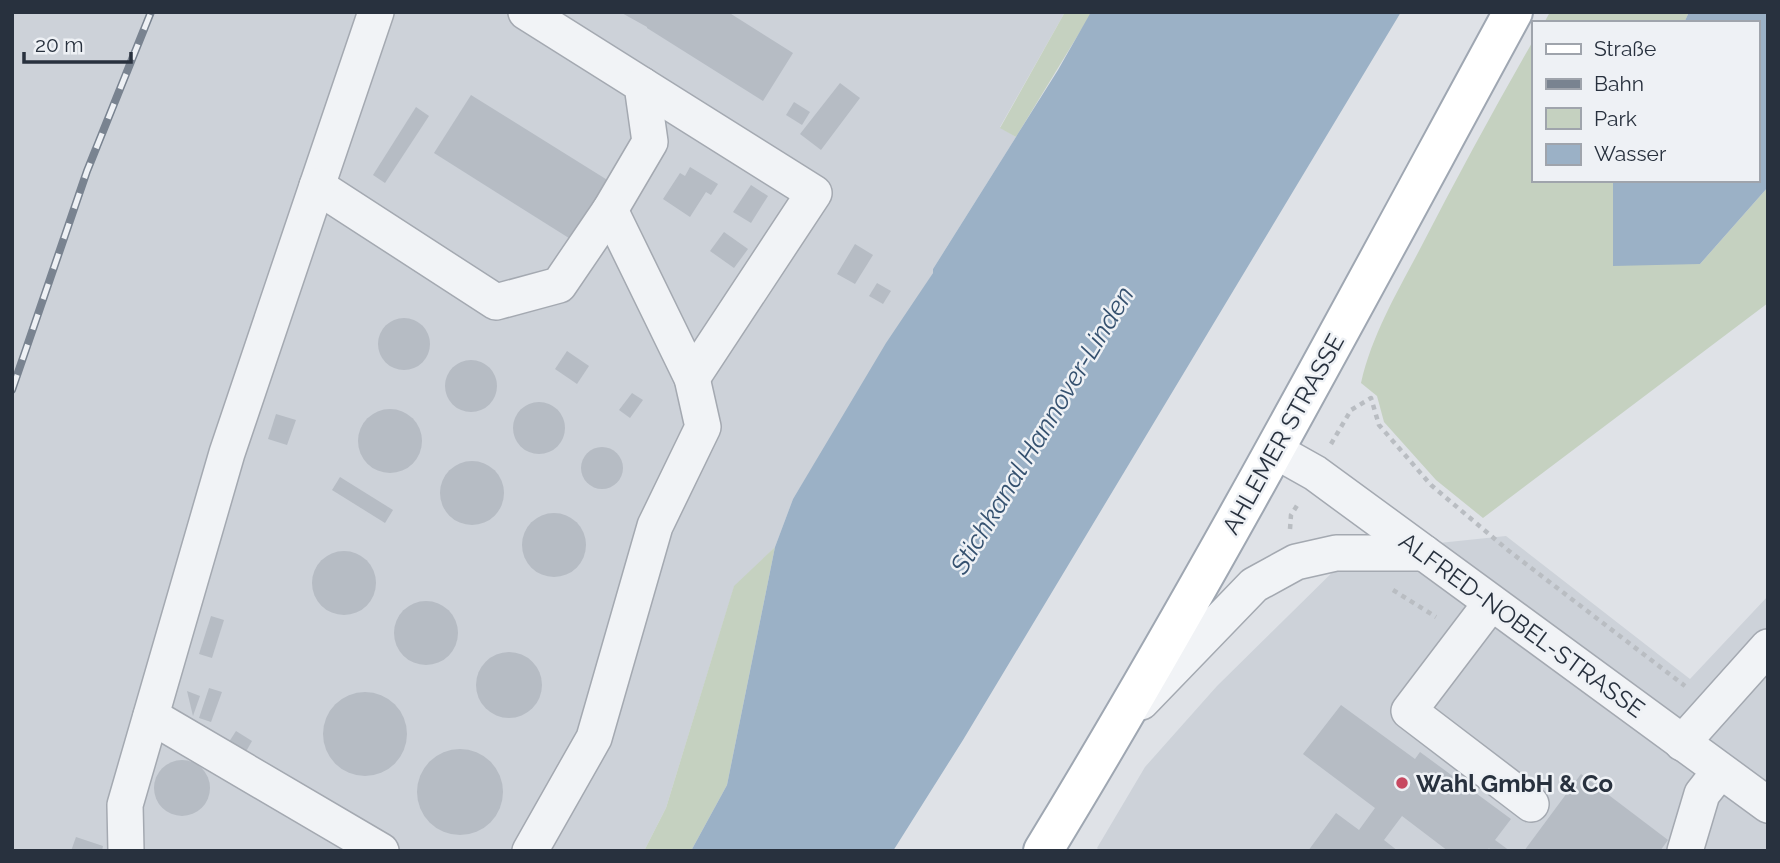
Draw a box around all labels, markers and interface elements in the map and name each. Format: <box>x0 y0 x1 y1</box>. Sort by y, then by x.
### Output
scale bar <box>24 21 131 65</box>
legend <box>1532 21 1759 182</box>
text: 20 m <box>35 32 83 57</box>
text: Straße <box>1594 36 1656 61</box>
text: Bahn <box>1594 71 1644 96</box>
text: Park <box>1594 106 1637 131</box>
text: Wasser <box>1594 141 1667 166</box>
water label: Stichkanal Hannover-Linden <box>944 281 1140 580</box>
street label: AHLEMER STRASSE <box>1216 329 1350 539</box>
street label: ALFRED-NOBEL-STRASSE <box>1394 526 1650 724</box>
place label: Wahl GmbH & Co <box>1416 769 1613 798</box>
marker: Wahl GmbH & Co <box>1394 775 1410 791</box>

